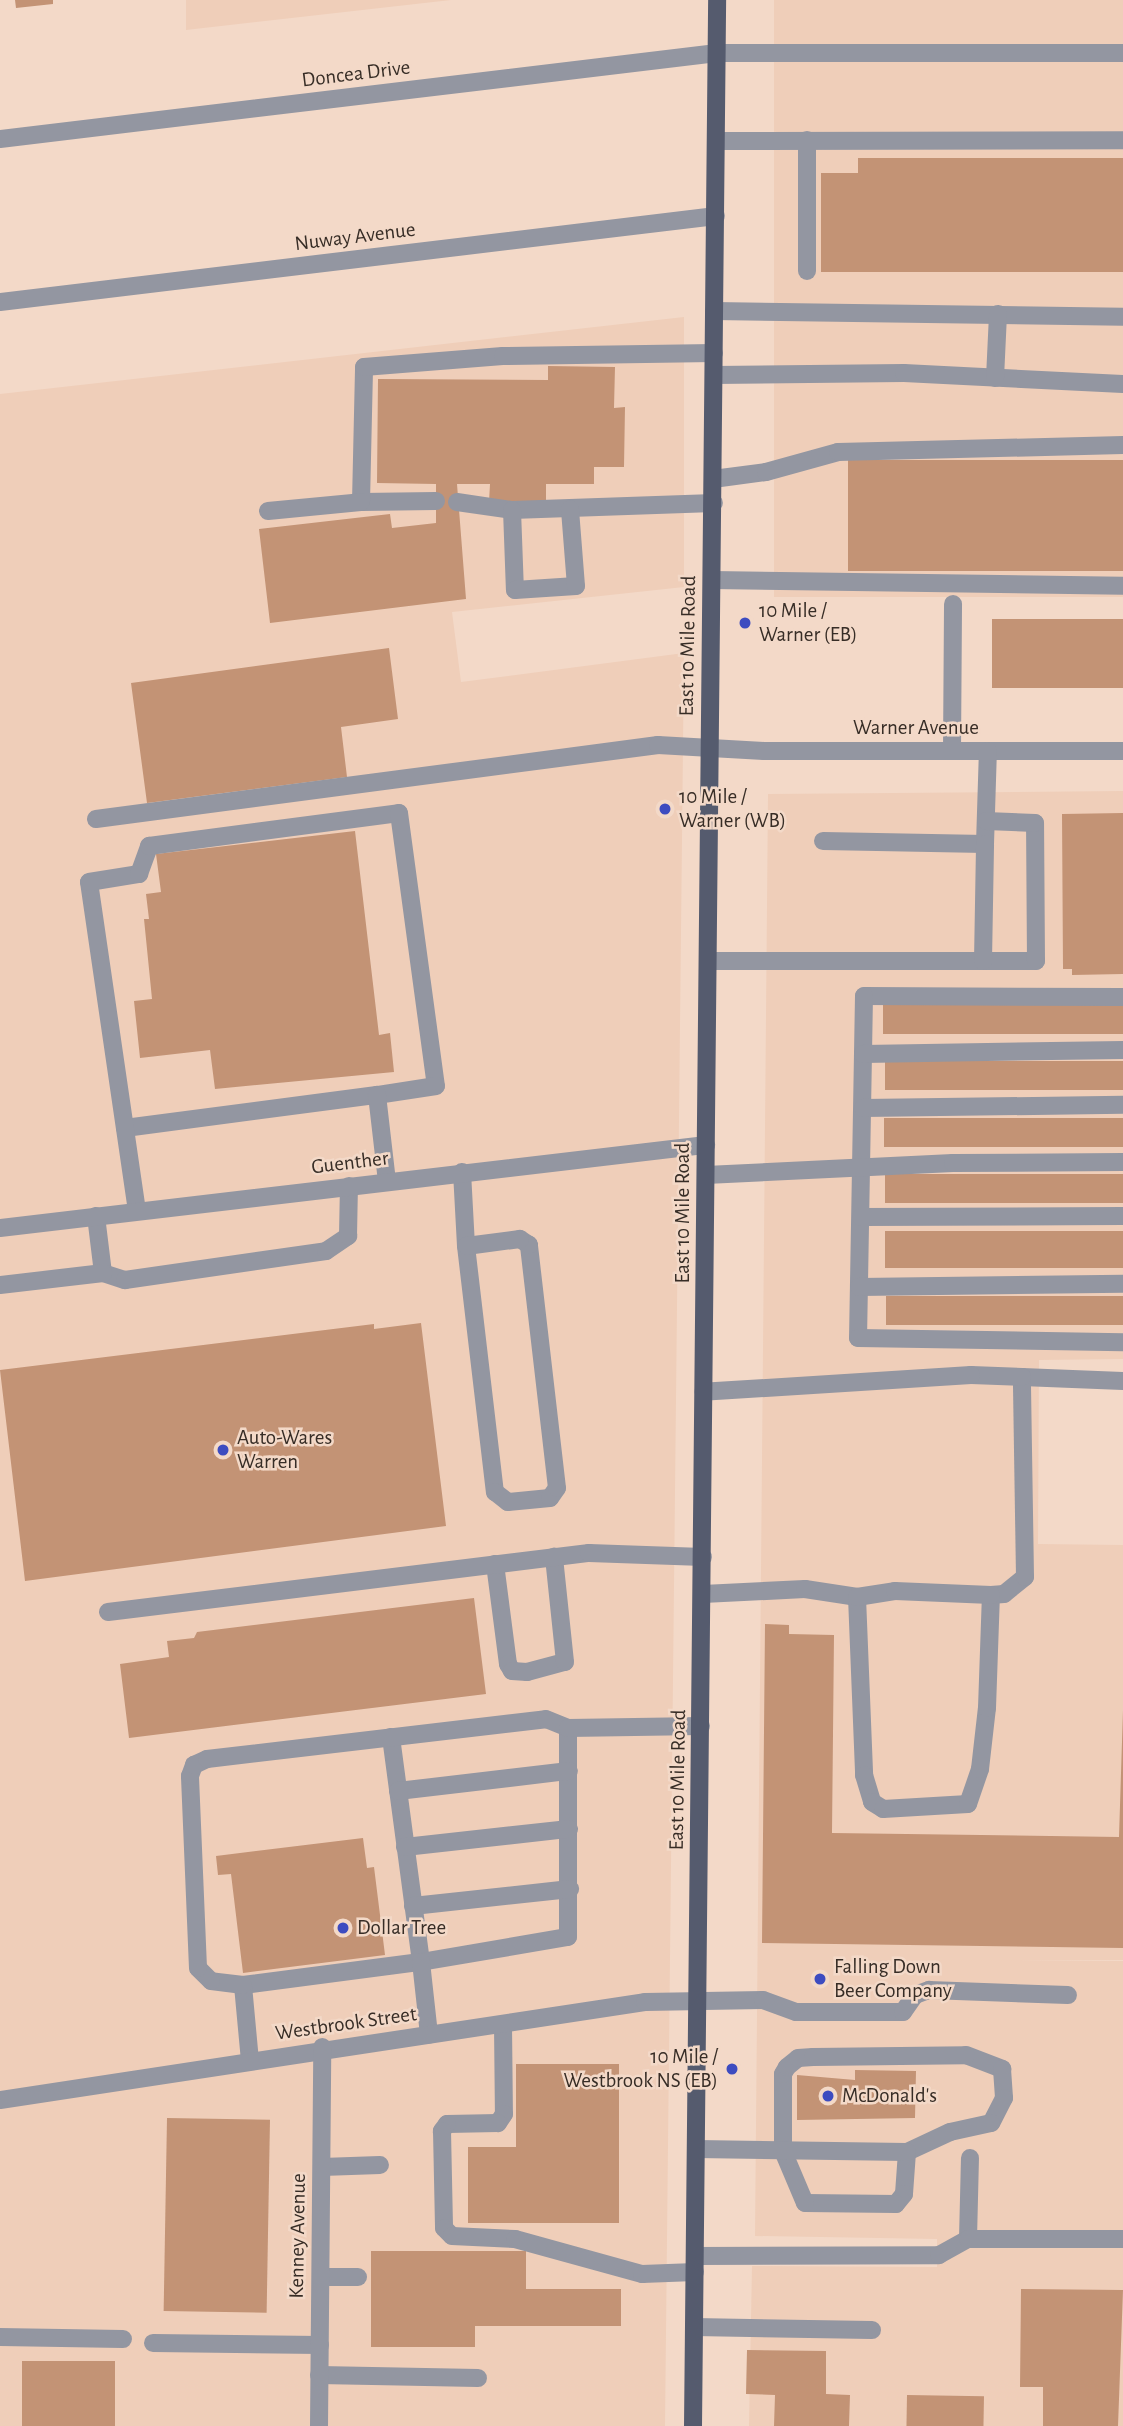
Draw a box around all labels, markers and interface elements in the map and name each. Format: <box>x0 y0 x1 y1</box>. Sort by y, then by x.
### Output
street label: Doncea Drive <box>300 55 412 93</box>
street label: Nuway Avenue <box>293 217 417 257</box>
street label: East 10 Mile Road <box>674 575 702 717</box>
place label: 10 Mile / Warner (EB) <box>759 598 858 648</box>
marker: 10 Mile / Warner (EB) <box>737 615 753 631</box>
street label: Warner Avenue <box>853 715 979 741</box>
place label: 10 Mile / Warner (WB) <box>679 784 786 834</box>
marker: 10 Mile / Warner (WB) <box>657 801 673 817</box>
street label: East 10 Mile Road <box>670 1143 696 1283</box>
street label: Guenther <box>310 1146 390 1180</box>
place label: Auto-Wares Warren <box>237 1425 332 1475</box>
marker: Auto-Wares Warren <box>215 1442 231 1458</box>
street label: East 10 Mile Road <box>664 1709 692 1851</box>
place label: Dollar Tree <box>357 1915 446 1941</box>
marker: Dollar Tree <box>335 1920 351 1936</box>
place label: Falling Down Beer Company <box>834 1954 952 2004</box>
marker: Falling Down Beer Company <box>812 1971 828 1987</box>
street label: Westbrook Street <box>274 2002 418 2046</box>
place label: 10 Mile / Westbrook NS (EB) <box>563 2044 718 2094</box>
marker: 10 Mile / Westbrook NS (EB) <box>724 2061 740 2077</box>
place label: McDonald's <box>842 2083 937 2109</box>
marker: McDonald's <box>820 2088 836 2104</box>
street label: Kenney Avenue <box>284 2173 312 2299</box>

